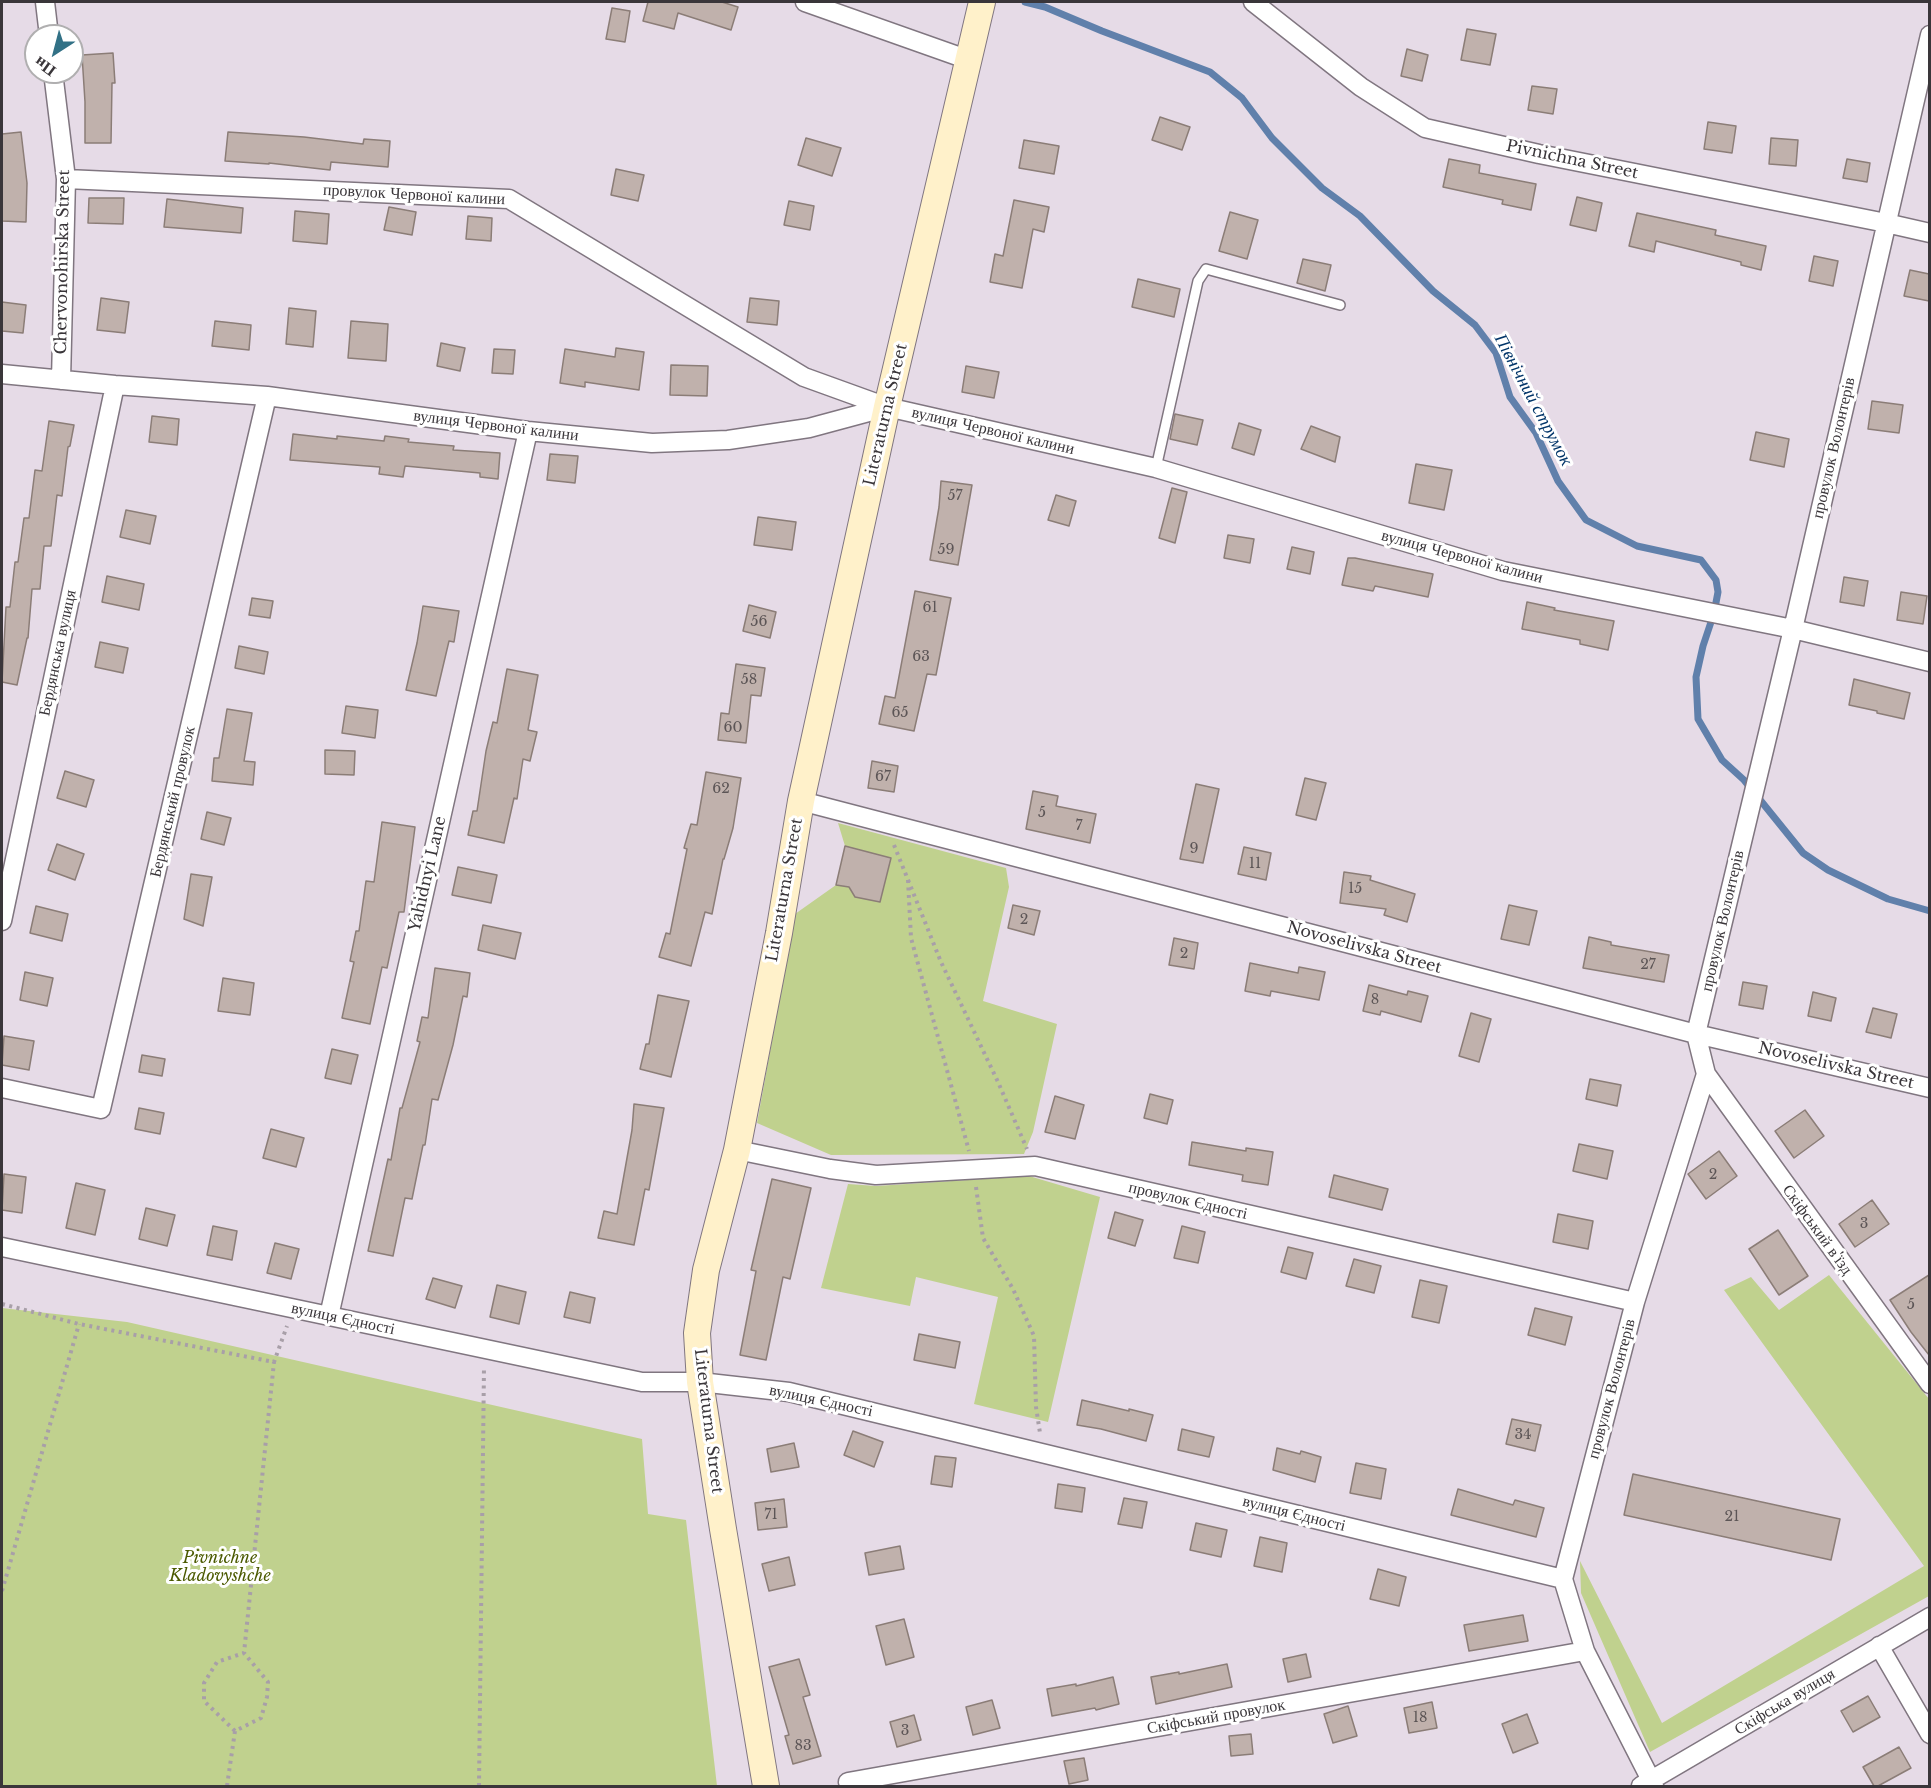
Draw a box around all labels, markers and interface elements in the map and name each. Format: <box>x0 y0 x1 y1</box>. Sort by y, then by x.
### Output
north arrow <box>24 24 84 84</box>
text: Пн <box>30 52 59 81</box>
street label: Pivnichna Street <box>1504 137 1640 183</box>
street label: Chervonohirska Street <box>52 169 74 355</box>
street label: провулок Червоної калини <box>323 181 505 209</box>
water label: Північний струмок <box>1489 330 1577 470</box>
street label: Literaturna Street <box>860 342 912 488</box>
street label: провулок Волонтерів <box>1808 376 1860 520</box>
street label: вулиця Червоної калини <box>910 403 1076 459</box>
street label: вулиця Червоної калини <box>412 406 580 446</box>
house number: 57 <box>948 488 962 504</box>
street label: вулиця Червоної калини <box>1379 526 1545 588</box>
house number: 59 <box>938 542 954 558</box>
street label: Бердянська вулиця <box>35 588 81 718</box>
house number: 61 <box>922 600 938 616</box>
house number: 56 <box>751 614 767 630</box>
house number: 63 <box>912 649 930 665</box>
house number: 58 <box>741 672 757 688</box>
house number: 65 <box>892 705 908 721</box>
house number: 60 <box>724 720 742 736</box>
street label: Бердянський провулок <box>146 724 200 880</box>
house number: 67 <box>875 769 891 785</box>
house number: 62 <box>712 781 730 797</box>
house number: 5 <box>1038 805 1046 821</box>
street label: Yahidnyi Lane <box>405 814 451 934</box>
street label: Literaturna Street <box>763 817 807 963</box>
house number: 7 <box>1075 818 1083 834</box>
house number: 9 <box>1189 841 1199 857</box>
street label: провулок Волонтерів <box>1697 849 1749 993</box>
house number: 11 <box>1249 856 1261 872</box>
house number: 15 <box>1348 881 1362 897</box>
house number: 2 <box>1020 912 1028 928</box>
street label: Novoselivska Street <box>1285 918 1443 978</box>
house number: 2 <box>1180 946 1188 962</box>
house number: 27 <box>1640 957 1656 973</box>
house number: 8 <box>1371 992 1379 1008</box>
street label: Novoselivska Street <box>1756 1039 1916 1093</box>
house number: 2 <box>1709 1167 1717 1183</box>
street label: провулок Єдності <box>1127 1178 1249 1224</box>
street label: Скіфський в'їзд <box>1778 1181 1856 1279</box>
house number: 3 <box>1860 1216 1868 1232</box>
house number: 5 <box>1907 1297 1915 1313</box>
street label: вулиця Єдності <box>289 1299 397 1339</box>
street label: провулок Волонтерів <box>1584 1317 1640 1461</box>
street label: Literaturna Street <box>690 1347 726 1495</box>
street label: вулиця Єдності <box>767 1381 875 1421</box>
house number: 34 <box>1515 1427 1531 1443</box>
street label: вулиця Єдності <box>1240 1492 1348 1536</box>
house number: 71 <box>764 1507 778 1523</box>
house number: 21 <box>1725 1509 1739 1525</box>
park label: Pivnichne Kladovyshche <box>169 1548 271 1586</box>
street label: Скіфська вулиця <box>1731 1665 1839 1739</box>
street label: Скіфський провулок <box>1146 1695 1286 1739</box>
house number: 18 <box>1413 1710 1427 1726</box>
house number: 3 <box>901 1723 909 1739</box>
house number: 83 <box>794 1738 812 1754</box>

